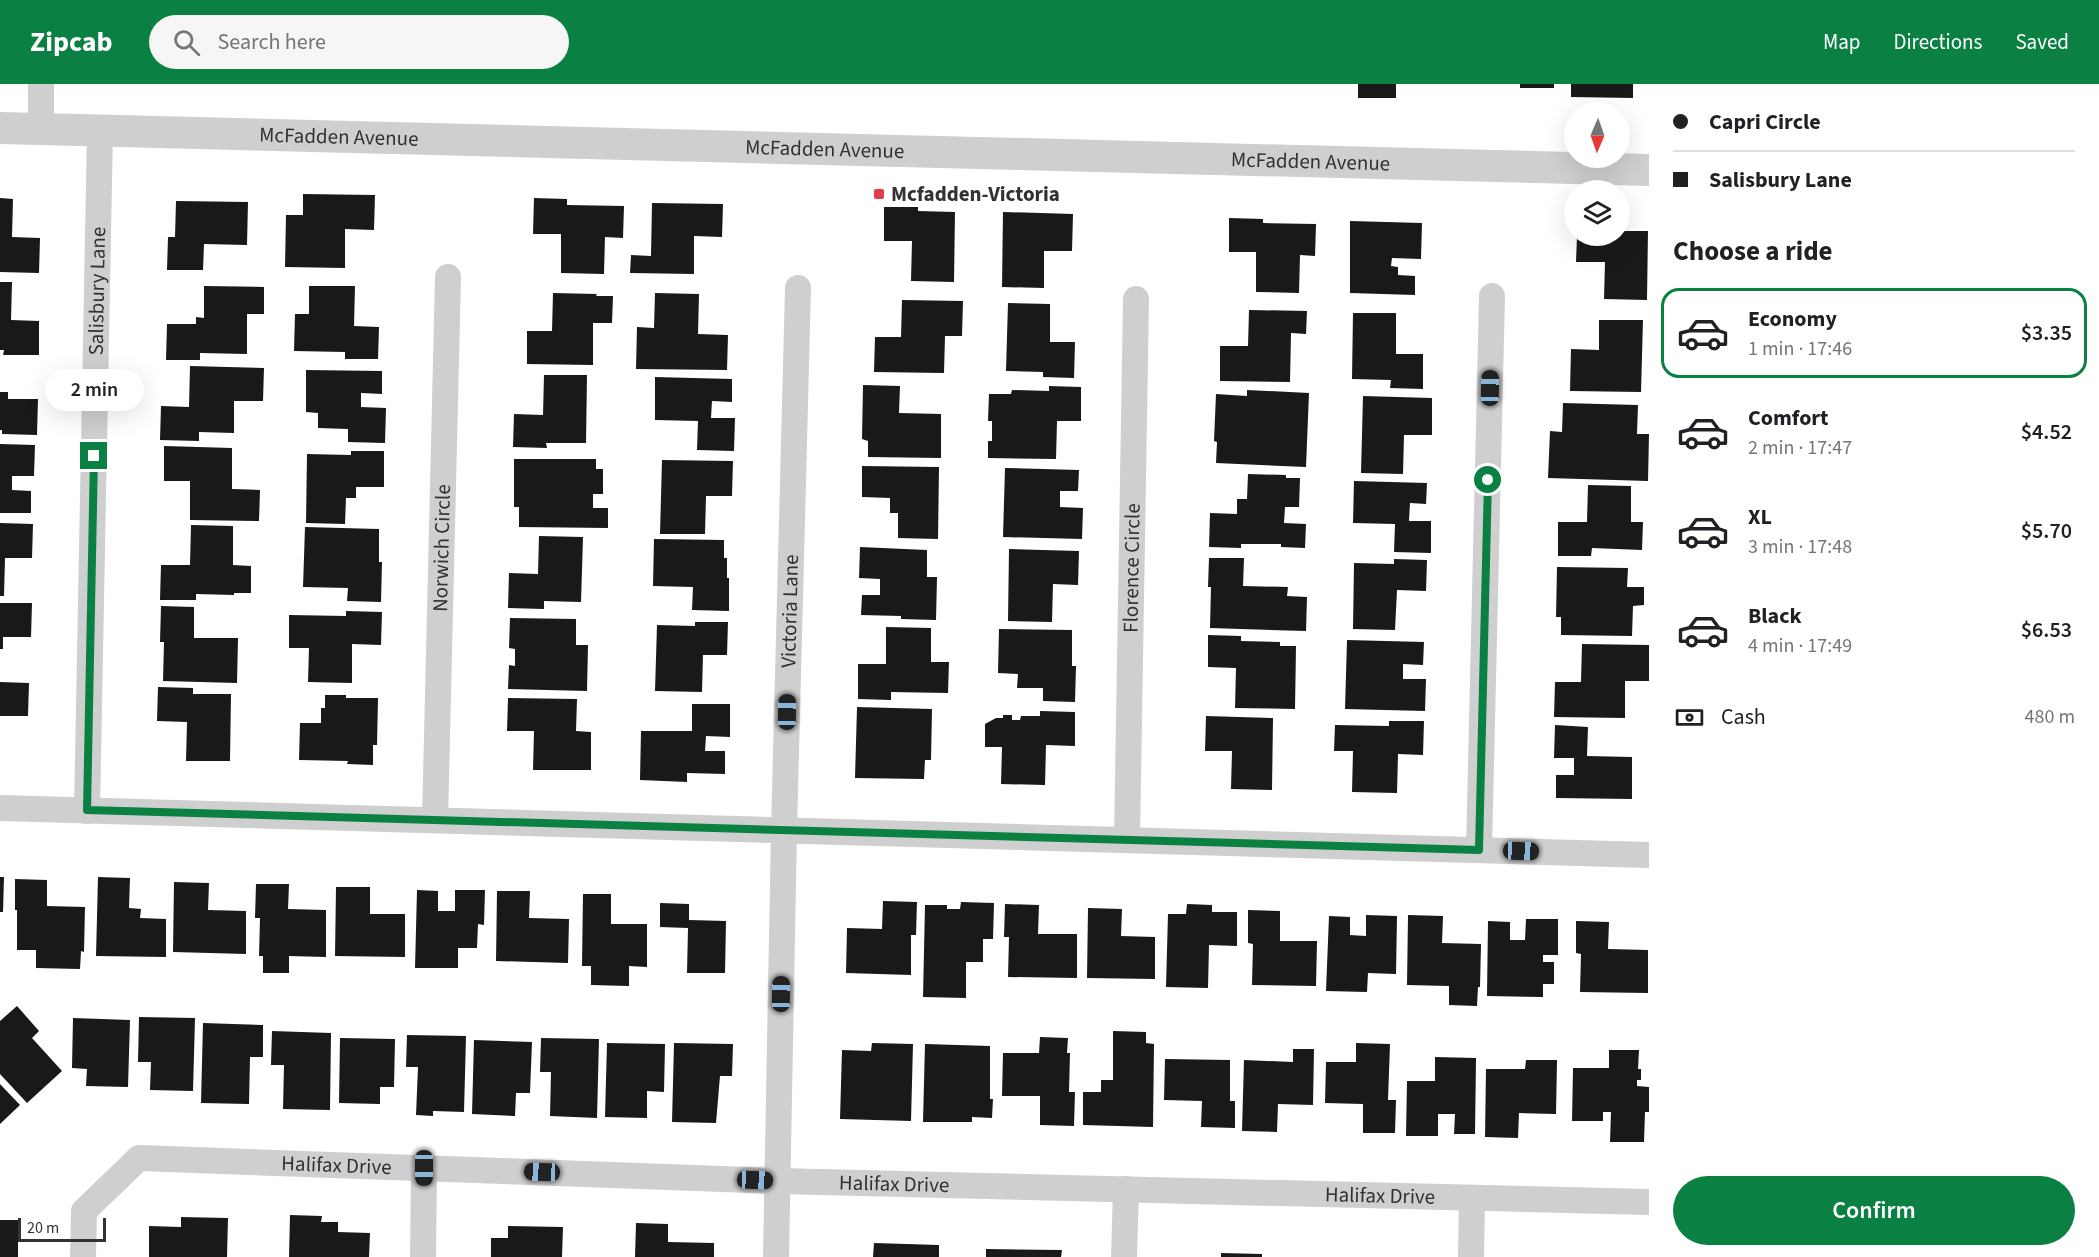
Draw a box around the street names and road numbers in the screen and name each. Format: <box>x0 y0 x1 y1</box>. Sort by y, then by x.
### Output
street label: McFadden Avenue <box>259 120 419 154</box>
street label: McFadden Avenue <box>745 132 905 166</box>
street label: McFadden Avenue <box>1231 144 1391 178</box>
street label: Salisbury Lane <box>81 226 113 356</box>
street label: Norwich Circle <box>425 484 458 612</box>
street label: Florence Circle <box>1115 503 1148 633</box>
street label: Victoria Lane <box>773 554 806 668</box>
street label: Halifax Drive <box>281 1148 392 1182</box>
street label: Halifax Drive <box>839 1167 950 1200</box>
street label: Halifax Drive <box>1325 1179 1435 1212</box>

